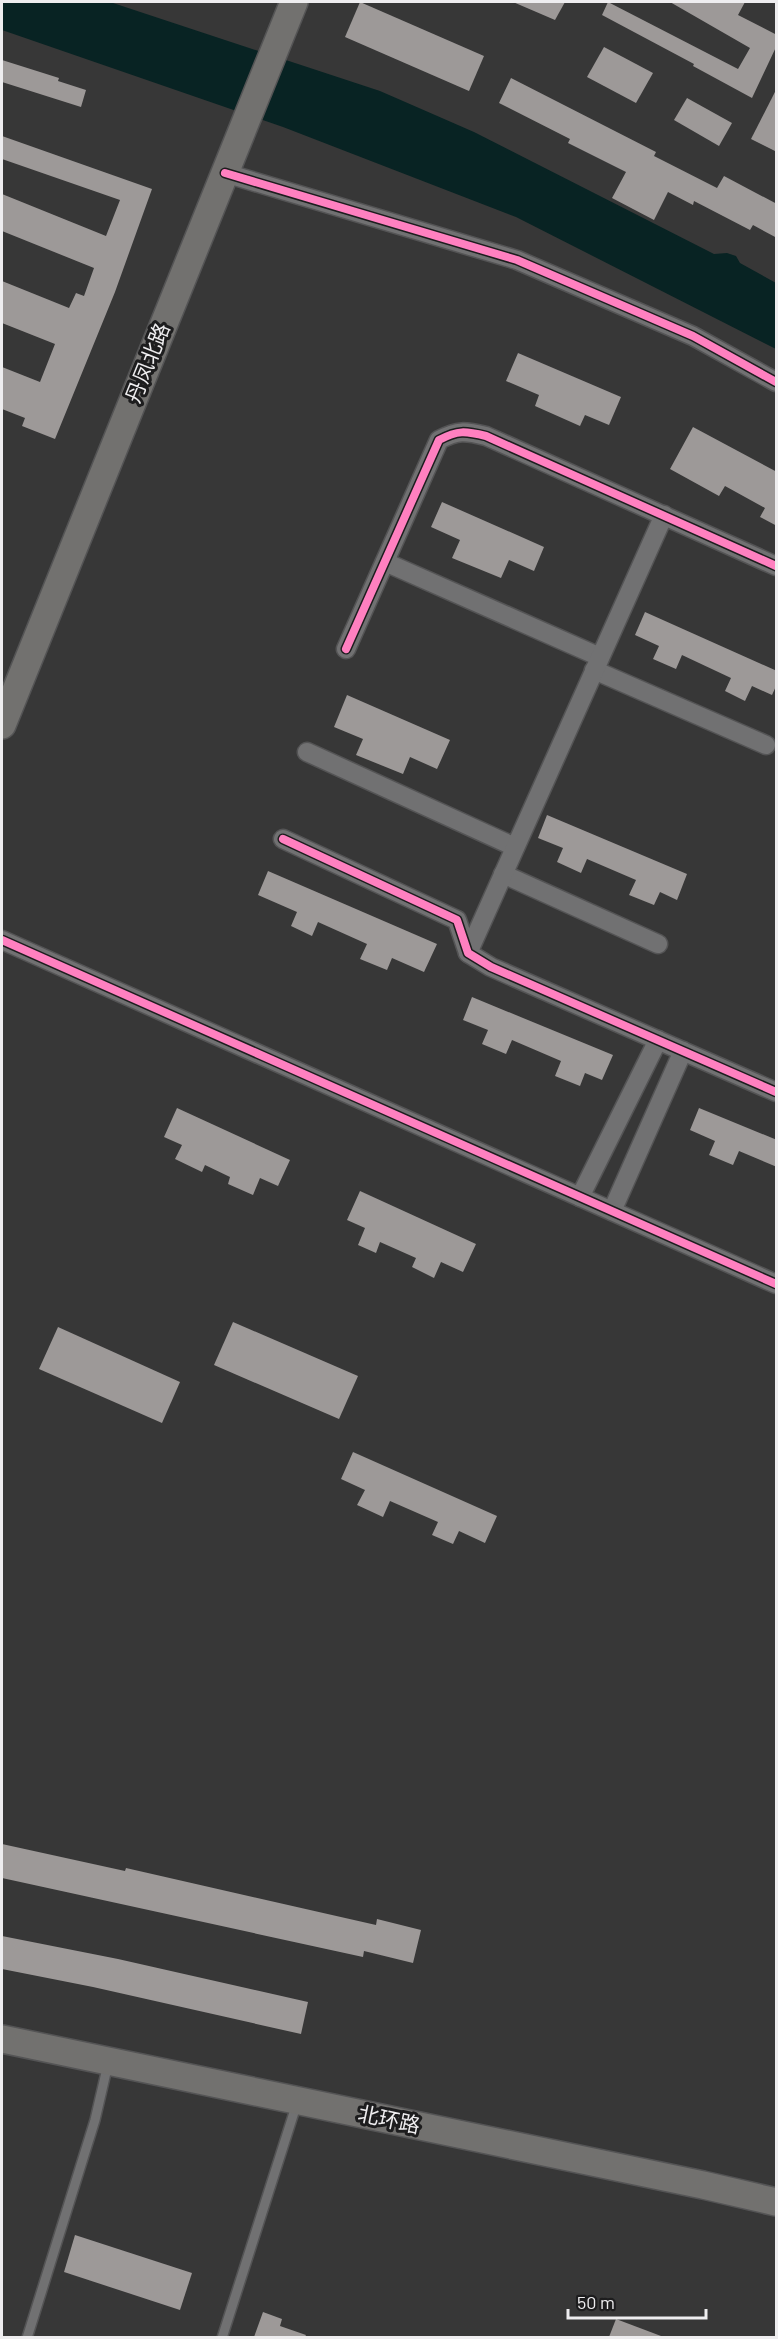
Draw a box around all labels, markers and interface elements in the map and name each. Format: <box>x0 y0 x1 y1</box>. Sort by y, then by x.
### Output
street label: 丹凤北路 <box>119 319 174 406</box>
street label: 北环路 <box>356 2100 423 2137</box>
scale bar <box>568 2282 706 2320</box>
text: 50 m <box>577 2291 615 2313</box>

